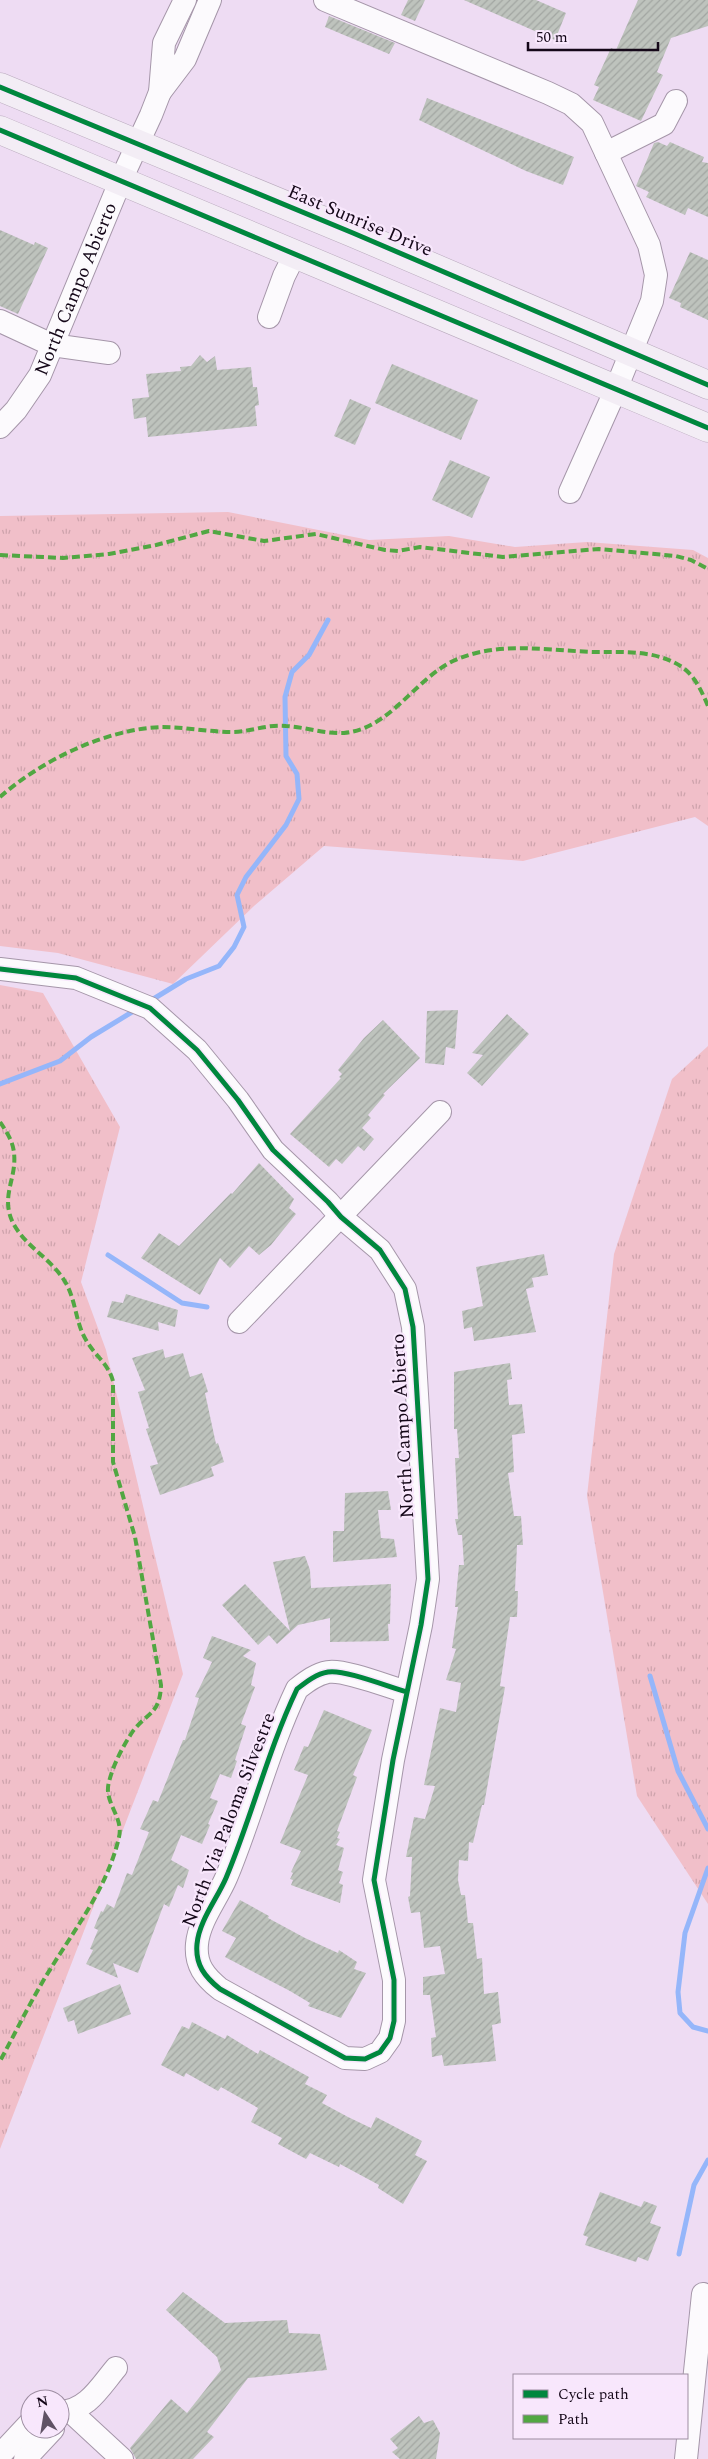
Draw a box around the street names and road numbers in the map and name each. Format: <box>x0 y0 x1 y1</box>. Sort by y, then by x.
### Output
street label: East Sunrise Drive <box>283 177 437 265</box>
street label: North Campo Abierto <box>27 198 125 380</box>
street label: North Campo Abierto <box>384 1333 422 1519</box>
street label: North Via Paloma Silvestre <box>175 1708 283 1932</box>

